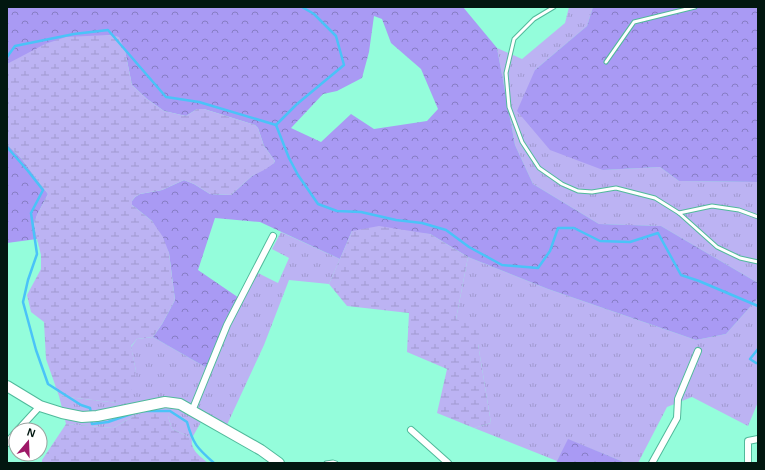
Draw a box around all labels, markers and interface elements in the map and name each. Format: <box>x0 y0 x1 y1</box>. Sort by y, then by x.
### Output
north arrow <box>8 422 48 462</box>
text: N <box>26 426 37 440</box>

